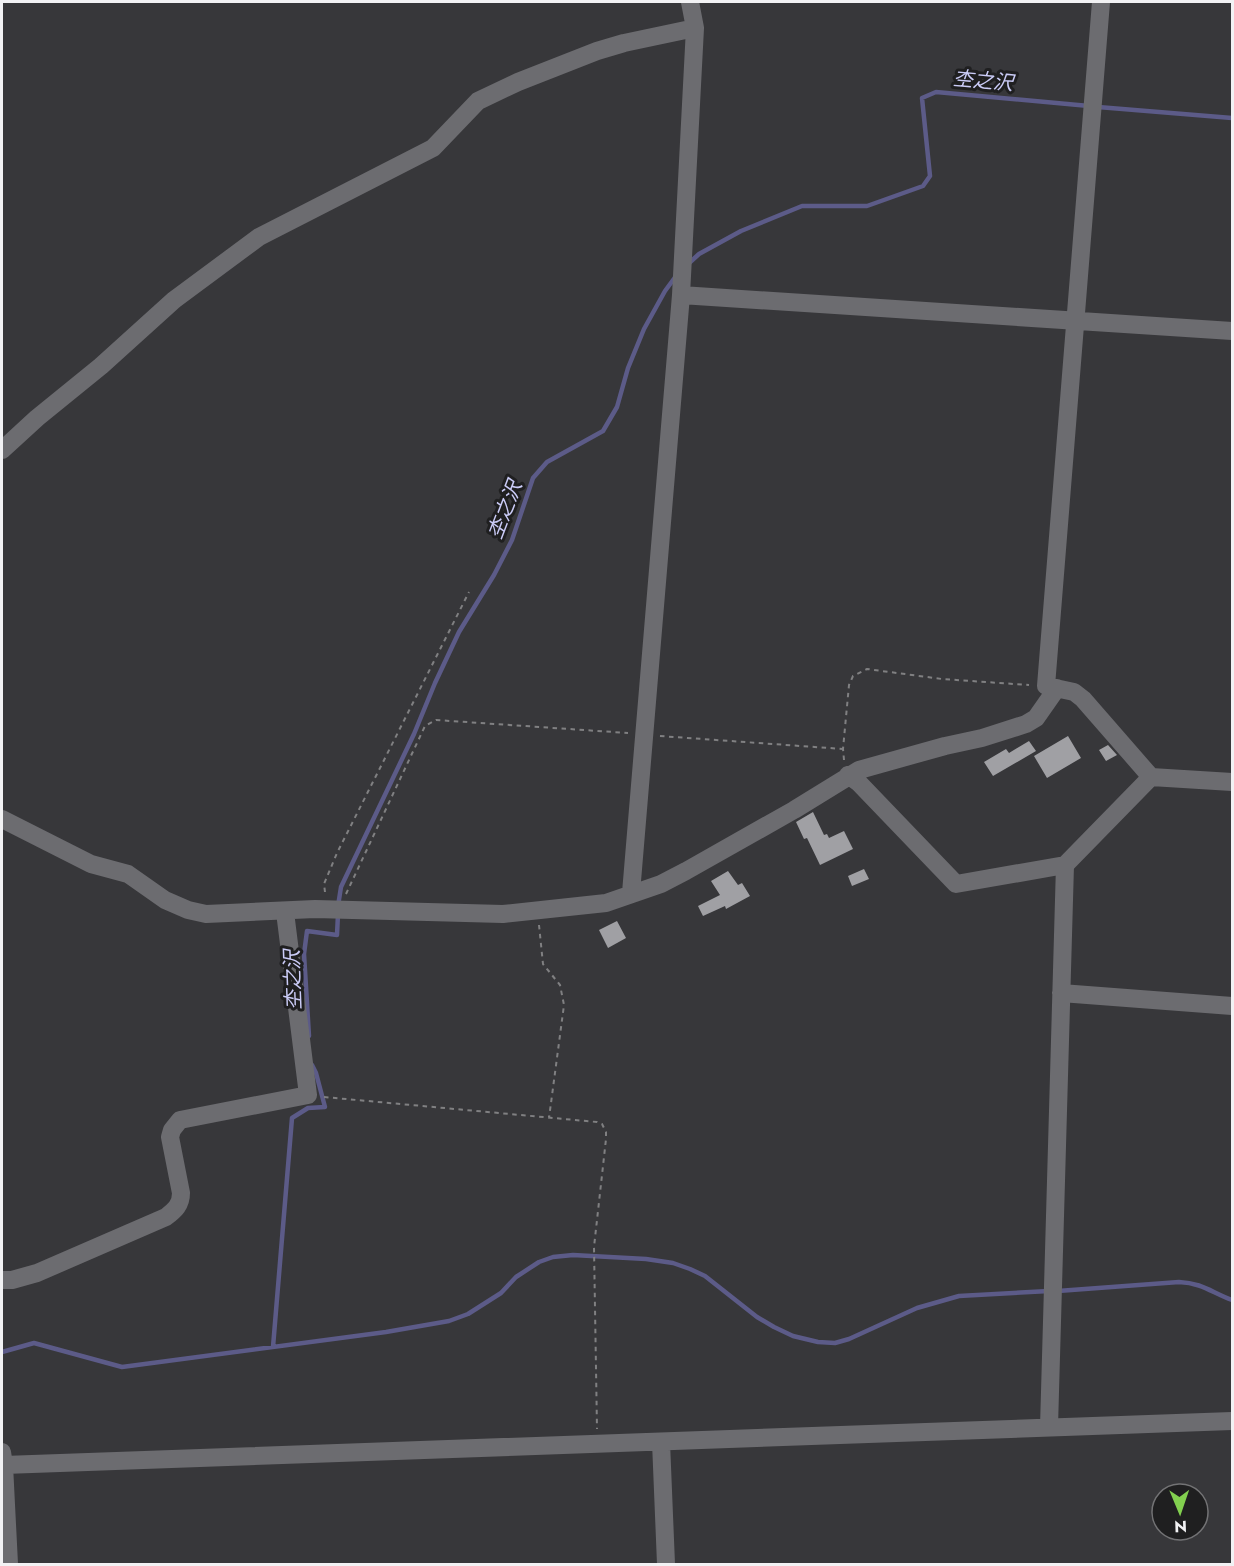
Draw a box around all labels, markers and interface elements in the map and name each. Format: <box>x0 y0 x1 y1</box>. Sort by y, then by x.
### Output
water label: 杢之沢 <box>952 64 1017 98</box>
water label: 杢之沢 <box>481 474 530 543</box>
water label: 杢之沢 <box>277 947 309 1010</box>
north arrow <box>1150 1482 1210 1542</box>
text: N <box>1174 1515 1187 1538</box>

